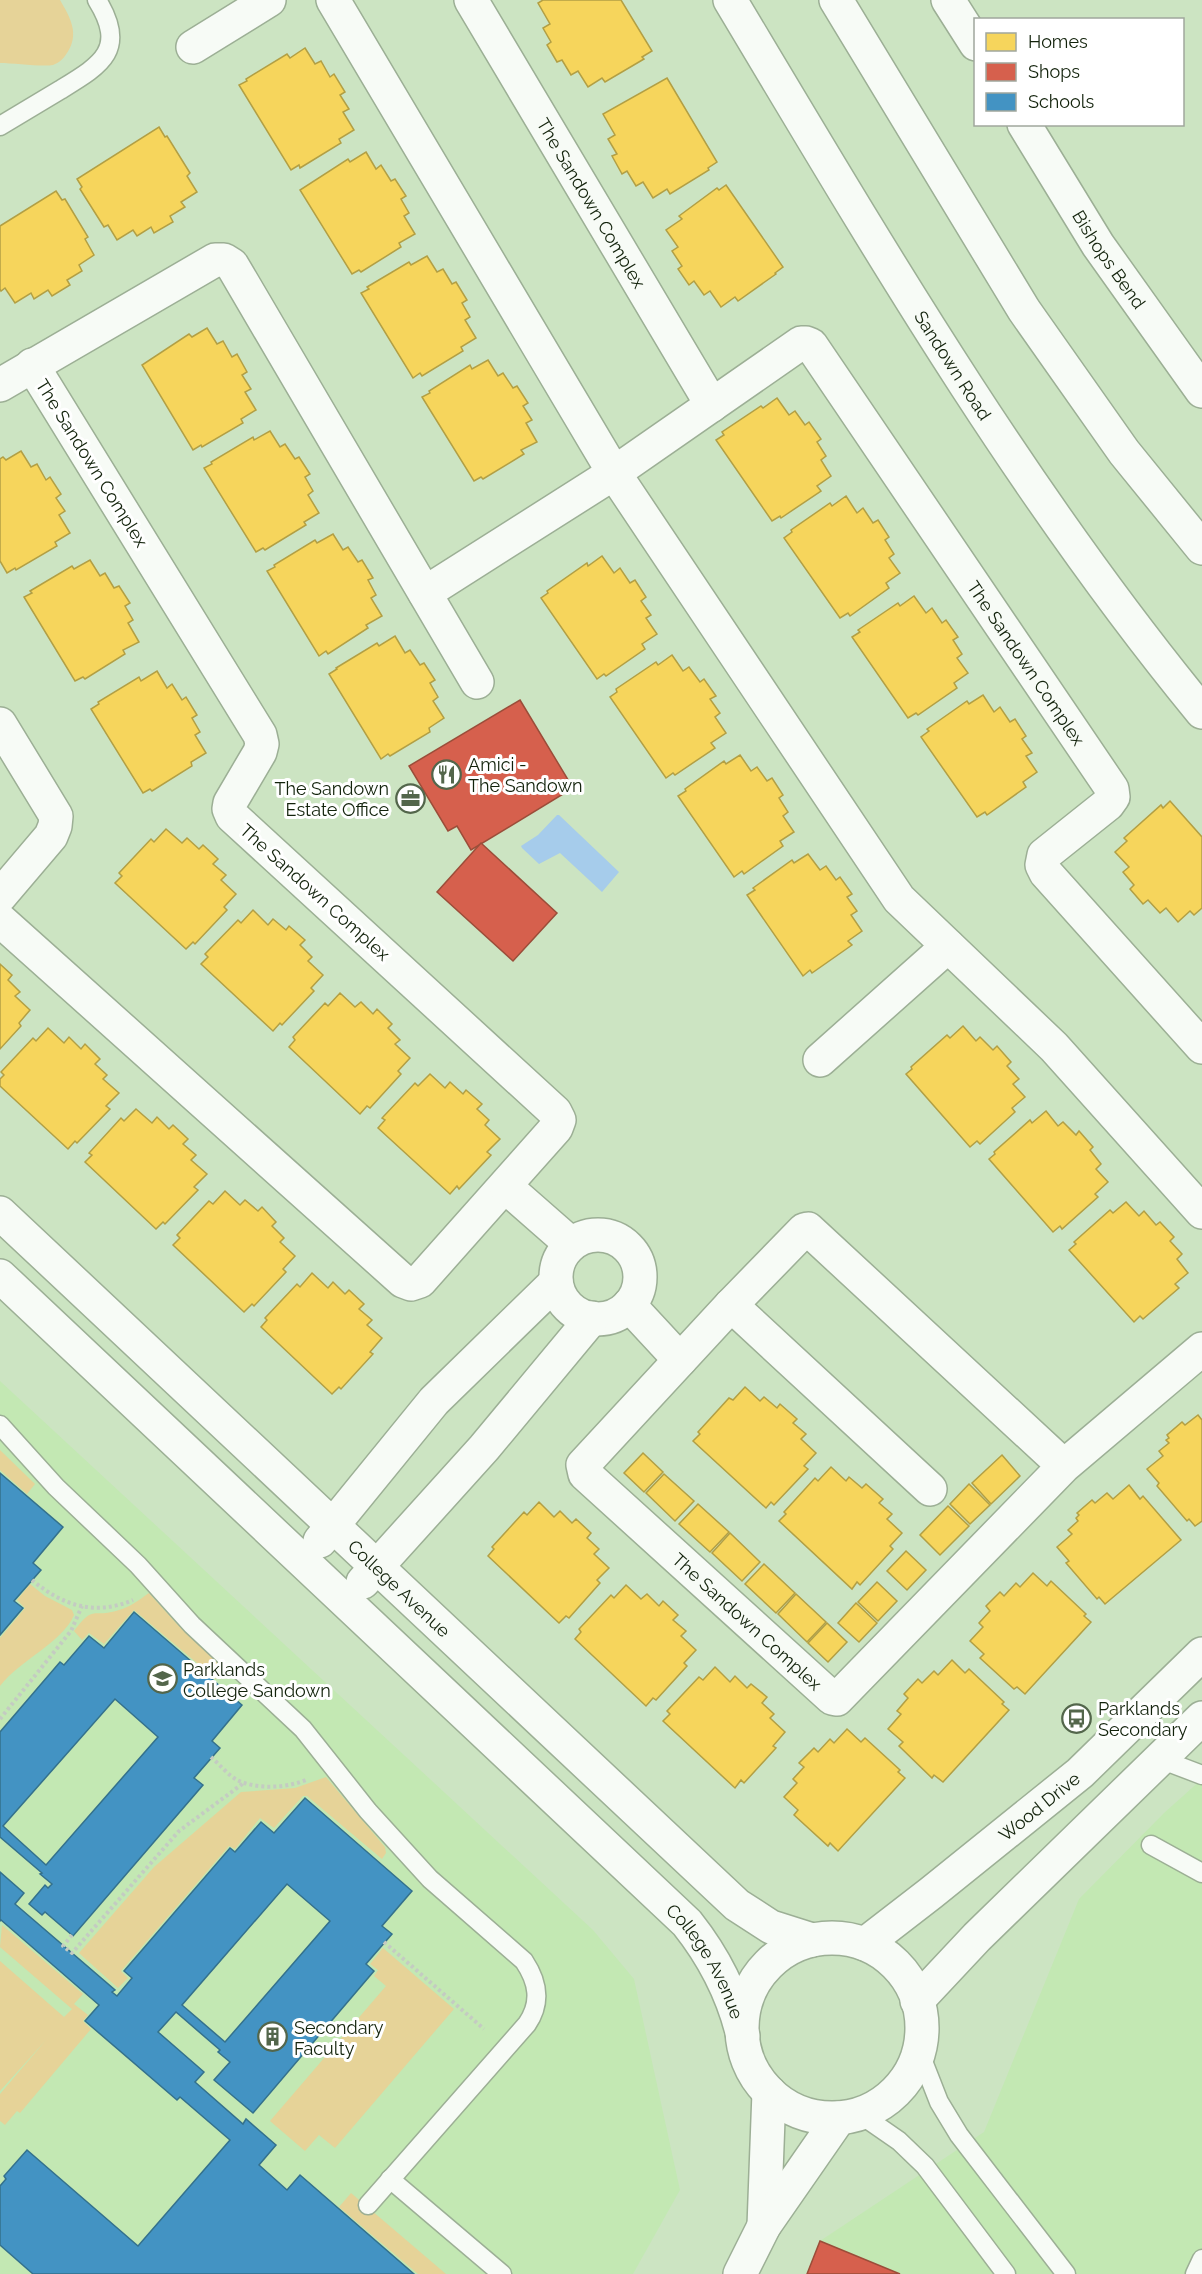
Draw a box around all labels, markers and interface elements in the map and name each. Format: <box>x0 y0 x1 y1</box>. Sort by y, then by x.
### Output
legend <box>974 18 1184 126</box>
text: Homes <box>1028 31 1088 52</box>
text: Shops <box>1028 61 1080 82</box>
text: Schools <box>1028 91 1095 112</box>
street label: The Sandown Complex <box>533 114 650 292</box>
street label: Bishops Bend <box>1069 206 1150 313</box>
street label: Sandown Road <box>910 307 996 424</box>
street label: The Sandown Complex <box>32 375 152 551</box>
street label: The Sandown Complex <box>963 577 1090 749</box>
place label: Amici - The Sandown <box>468 754 583 796</box>
restaurant icon: Amici - The Sandown <box>431 758 463 790</box>
place label: The Sandown Estate Office <box>274 778 389 820</box>
office icon: The Sandown Estate Office <box>394 782 426 814</box>
street label: The Sandown Complex <box>236 819 394 965</box>
street label: College Avenue <box>344 1535 455 1641</box>
street label: The Sandown Complex <box>668 1548 826 1694</box>
place label: Parklands College Sandown <box>183 1659 331 1701</box>
school or university icon: Parklands College Sandown <box>146 1663 178 1695</box>
place label: Parklands Secondary <box>1098 1698 1188 1740</box>
bus stop icon: Parklands Secondary <box>1061 1702 1093 1734</box>
street label: Wood Drive <box>994 1767 1084 1845</box>
street label: College Avenue <box>662 1899 748 2022</box>
place label: Secondary Faculty <box>294 2017 384 2059</box>
building icon: Secondary Faculty <box>257 2021 289 2053</box>

